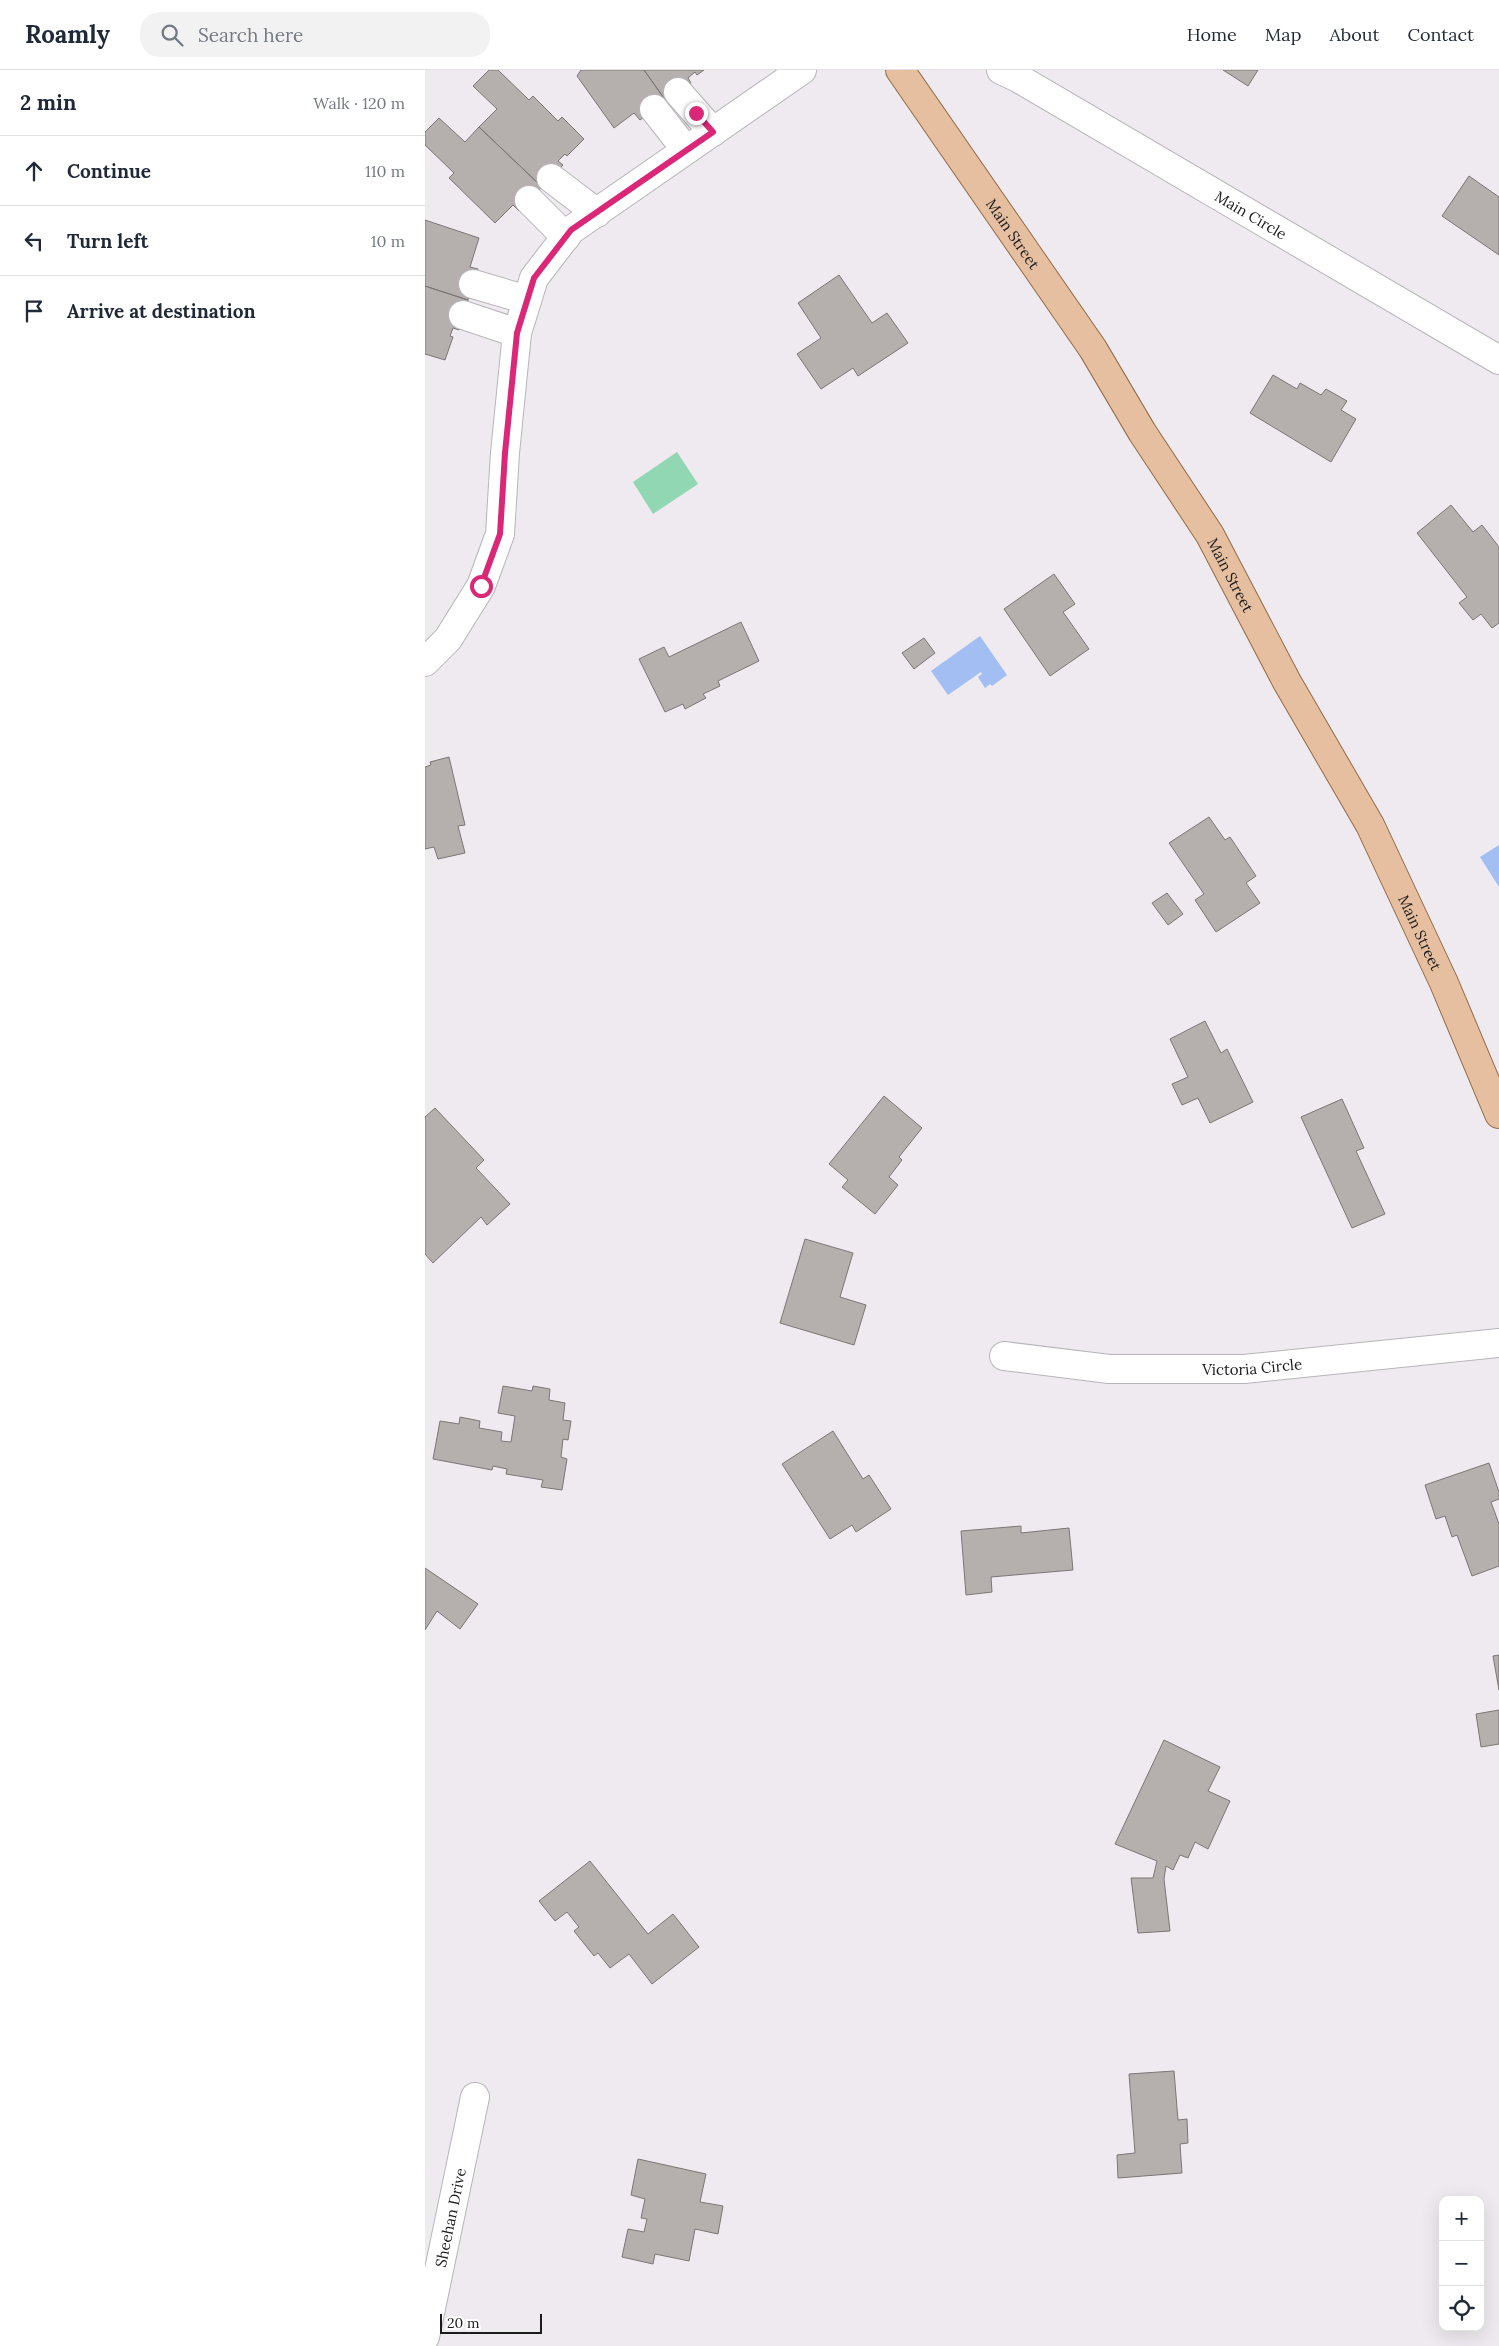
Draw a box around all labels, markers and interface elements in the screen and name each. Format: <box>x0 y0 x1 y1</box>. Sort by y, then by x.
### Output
search box <box>140 12 490 57</box>
text: Roamly <box>25 19 110 50</box>
icon: search <box>158 21 186 49</box>
text: Search here <box>198 23 303 47</box>
text: Home <box>1187 23 1237 46</box>
text: Map <box>1265 23 1301 46</box>
text: About <box>1329 23 1379 46</box>
text: Contact <box>1407 23 1474 46</box>
text: 2 min <box>20 89 76 116</box>
text: Walk · 120 m <box>313 93 405 113</box>
route end <box>685 102 708 125</box>
icon: ahead <box>20 157 48 185</box>
text: Continue <box>67 159 151 183</box>
text: 110 m <box>365 161 405 181</box>
street label: Main Circle <box>1212 186 1290 243</box>
street label: Main Street <box>982 195 1044 273</box>
icon: left <box>20 227 48 255</box>
text: Turn left <box>67 229 148 253</box>
text: 10 m <box>371 231 405 251</box>
icon: arrive <box>20 297 48 325</box>
text: Arrive at destination <box>67 299 256 323</box>
street label: Main Street <box>1204 534 1258 615</box>
route start <box>470 575 493 598</box>
street label: Main Street <box>1394 892 1446 974</box>
street label: Victoria Circle <box>1201 1354 1303 1379</box>
street label: Sheehan Drive <box>430 2166 469 2269</box>
map controls <box>1439 2196 1484 2331</box>
button: + <box>1439 2196 1484 2241</box>
button: − <box>1439 2241 1484 2286</box>
button: locate <box>1439 2286 1484 2331</box>
scale bar <box>440 2311 543 2334</box>
text: 20 m <box>447 2314 479 2332</box>

